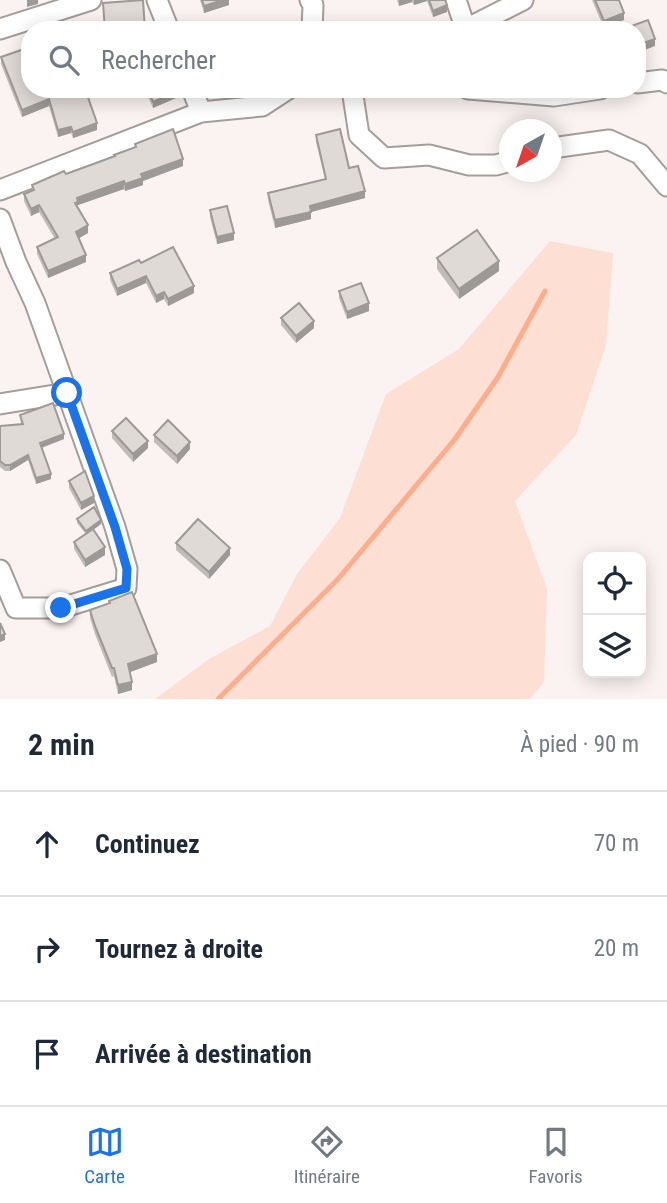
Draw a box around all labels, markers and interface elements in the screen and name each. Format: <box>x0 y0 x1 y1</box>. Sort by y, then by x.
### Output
search box <box>21 21 646 98</box>
icon: search <box>45 41 83 79</box>
text: Rechercher <box>101 45 216 75</box>
north arrow <box>499 119 562 182</box>
route start <box>51 377 82 408</box>
map controls <box>583 552 646 678</box>
button: locate <box>583 552 646 615</box>
route end <box>45 592 76 623</box>
button: layers <box>583 615 646 678</box>
text: 2 min <box>28 727 95 762</box>
text: À pied · 90 m <box>520 731 639 758</box>
icon: ahead <box>28 825 66 863</box>
text: Continuez <box>95 829 200 859</box>
text: 70 m <box>594 830 639 857</box>
icon: right <box>28 930 66 968</box>
text: Tournez à droite <box>95 934 263 964</box>
text: 20 m <box>594 935 639 962</box>
icon: arrive <box>28 1035 66 1073</box>
text: Arrivée à destination <box>95 1039 312 1069</box>
tab: Carte <box>84 1123 125 1188</box>
tab: Itinéraire <box>294 1123 360 1188</box>
tab: Favoris <box>529 1123 583 1188</box>

